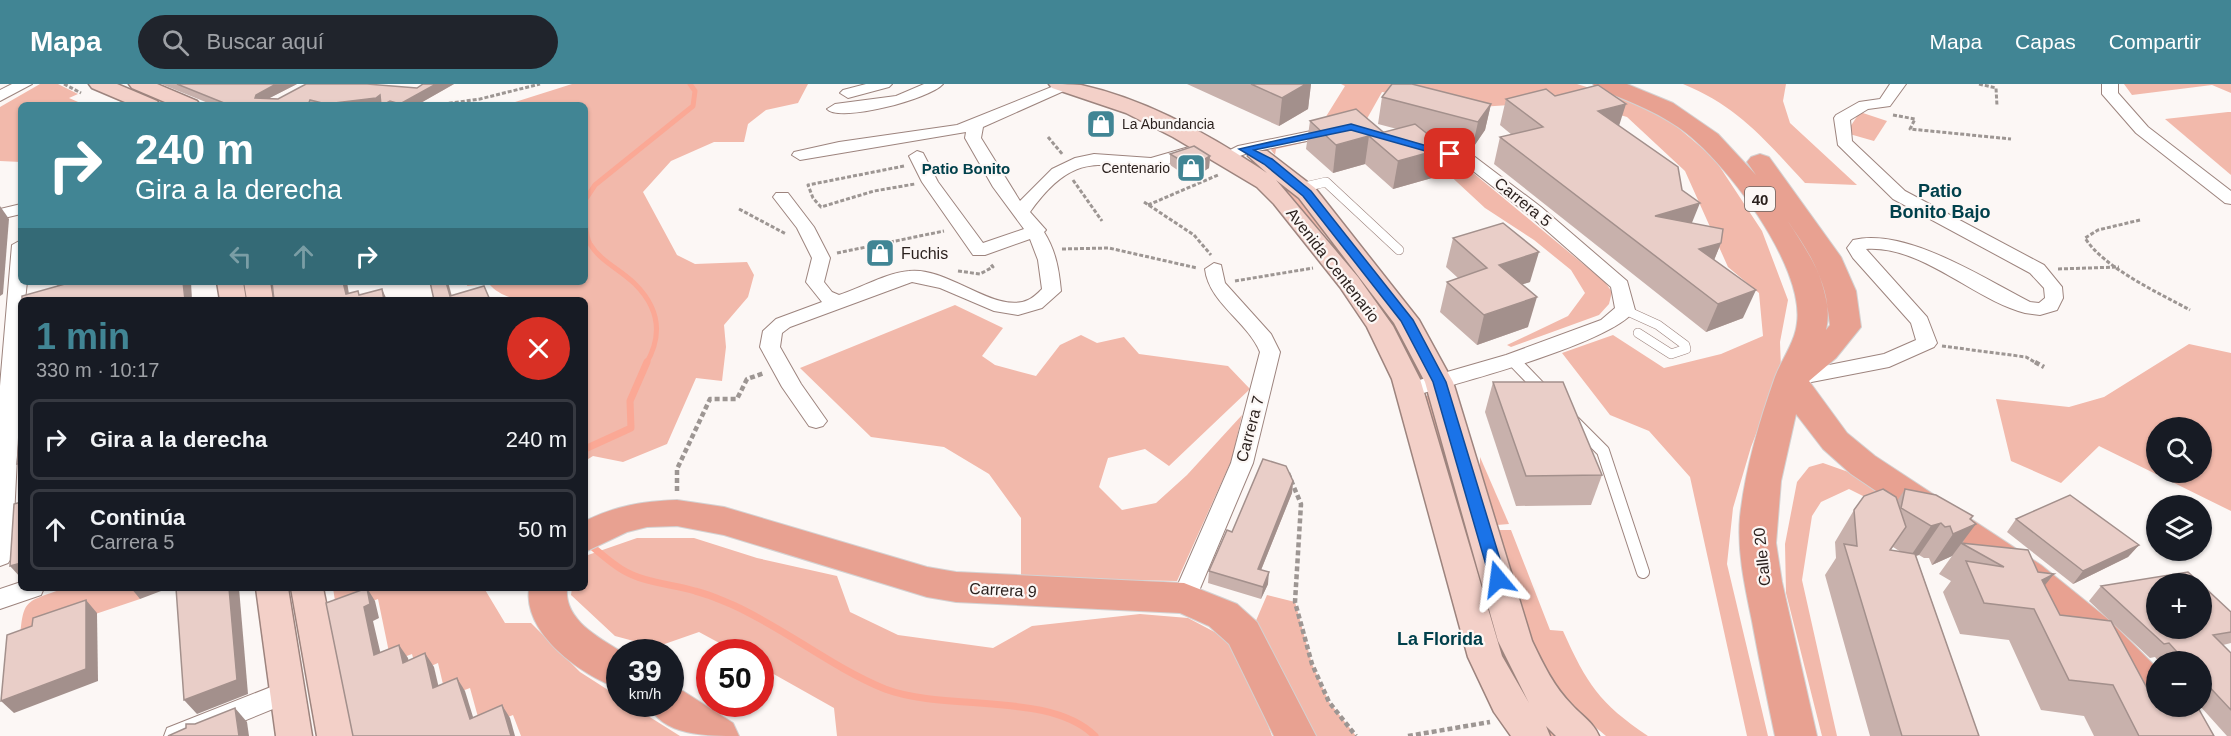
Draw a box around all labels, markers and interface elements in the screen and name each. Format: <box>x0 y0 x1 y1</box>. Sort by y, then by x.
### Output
search box <box>138 15 558 69</box>
text: Mapa <box>30 26 102 57</box>
icon: search <box>159 26 192 59</box>
text: Buscar aquí <box>207 29 324 54</box>
text: Mapa <box>1930 30 1982 53</box>
text: Capas <box>2015 30 2076 53</box>
text: Compartir <box>2109 30 2201 53</box>
shop icon: La Abundancia <box>1085 108 1117 140</box>
place label: La Abundancia <box>1122 116 1215 132</box>
icon: right <box>36 126 114 204</box>
text: 240 m <box>135 126 254 173</box>
pin <box>1424 128 1475 179</box>
icon: arrive <box>1433 137 1466 170</box>
shop icon: Centenario <box>1175 152 1207 184</box>
district label: Patio Bonito <box>922 160 1010 177</box>
place label: Centenario <box>1102 160 1170 176</box>
street label: Carrera 5 <box>1491 174 1555 230</box>
text: Gira a la derecha <box>135 175 342 205</box>
district label: Patio Bonito Bajo <box>1890 181 1991 222</box>
road number: 40 <box>1745 187 1775 211</box>
street label: Avenida Centenario <box>1283 205 1383 326</box>
shop icon: Fuchis <box>864 237 896 269</box>
icon: left <box>224 240 257 273</box>
icon: ahead <box>287 240 320 273</box>
icon: right <box>350 240 383 273</box>
place label: Fuchis <box>901 245 948 262</box>
text: 1 min <box>36 316 130 357</box>
button: close <box>507 317 570 380</box>
text: 330 m · 10:17 <box>36 359 159 381</box>
street label: Carrera 7 <box>1233 394 1267 464</box>
map controls <box>2146 417 2212 717</box>
button: search <box>2146 417 2212 483</box>
icon: right <box>39 423 72 456</box>
text: Gira a la derecha <box>90 427 267 452</box>
text: 240 m <box>506 427 567 452</box>
button: layers <box>2146 495 2212 561</box>
text: Continúa <box>90 505 185 530</box>
icon: ahead <box>39 513 72 546</box>
text: 50 m <box>518 517 567 542</box>
street label: Calle 20 <box>1750 527 1774 587</box>
text: Carrera 5 <box>90 531 174 553</box>
position arrow <box>1466 547 1530 611</box>
button: + <box>2146 573 2212 639</box>
street label: Carrera 9 <box>969 580 1037 600</box>
district label: La Florida <box>1397 629 1484 649</box>
speed limit sign: 50 <box>696 639 774 717</box>
button: − <box>2146 651 2212 717</box>
text: 39 <box>628 654 662 687</box>
text: km/h <box>629 685 661 702</box>

